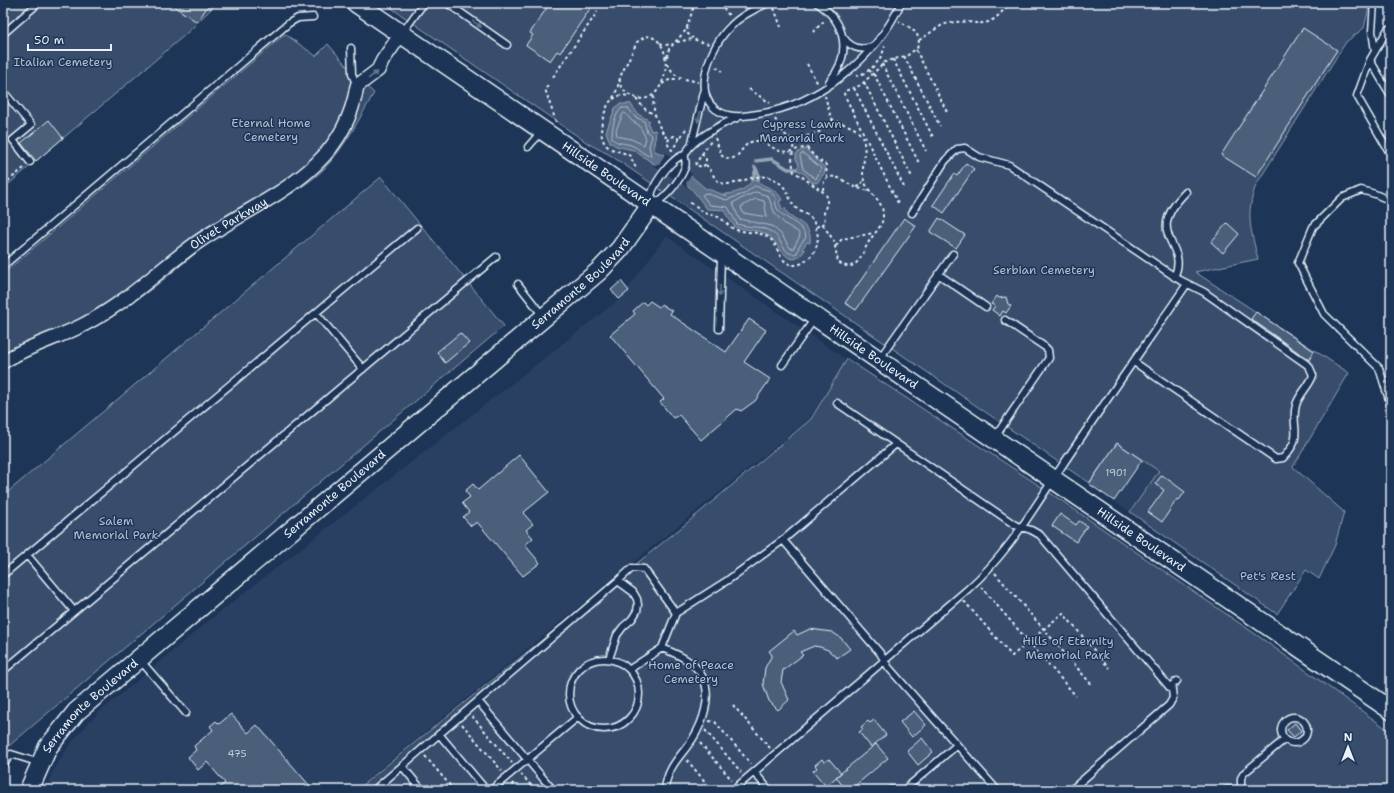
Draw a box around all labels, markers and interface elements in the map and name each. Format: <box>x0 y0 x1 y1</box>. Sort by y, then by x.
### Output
one-way arrow <box>472 20 482 28</box>
scale bar <box>28 26 111 52</box>
text: 50 m <box>34 32 64 48</box>
park label: Italian Cemetery <box>14 54 113 70</box>
one-way arrow <box>367 70 378 79</box>
one-way arrow <box>696 112 702 124</box>
park label: Eternal Home Cemetery <box>231 115 311 145</box>
park label: Cypress Lawn Memorial Park <box>760 116 845 146</box>
street label: Hillside Boulevard <box>559 138 654 210</box>
street label: Olivet Parkway <box>186 194 270 253</box>
street label: Serramonte Boulevard <box>528 234 634 333</box>
park label: Serbian Cemetery <box>993 262 1095 278</box>
one-way arrow <box>717 285 723 298</box>
street label: Hillside Boulevard <box>826 321 922 393</box>
street label: Serramonte Boulevard <box>280 446 389 542</box>
house number: 1901 <box>1105 466 1127 479</box>
street label: Hillside Boulevard <box>1094 503 1189 576</box>
park label: Salem Memorial Park <box>74 513 159 543</box>
park label: Pet's Rest <box>1240 568 1296 584</box>
park label: Hills of Eternity Memorial Park <box>1022 633 1114 663</box>
street label: Serramonte Boulevard <box>38 655 142 755</box>
park label: Home of Peace Cemetery <box>648 657 734 687</box>
north arrow <box>1328 727 1368 767</box>
text: N <box>1344 730 1353 745</box>
house number: 475 <box>227 747 247 760</box>

